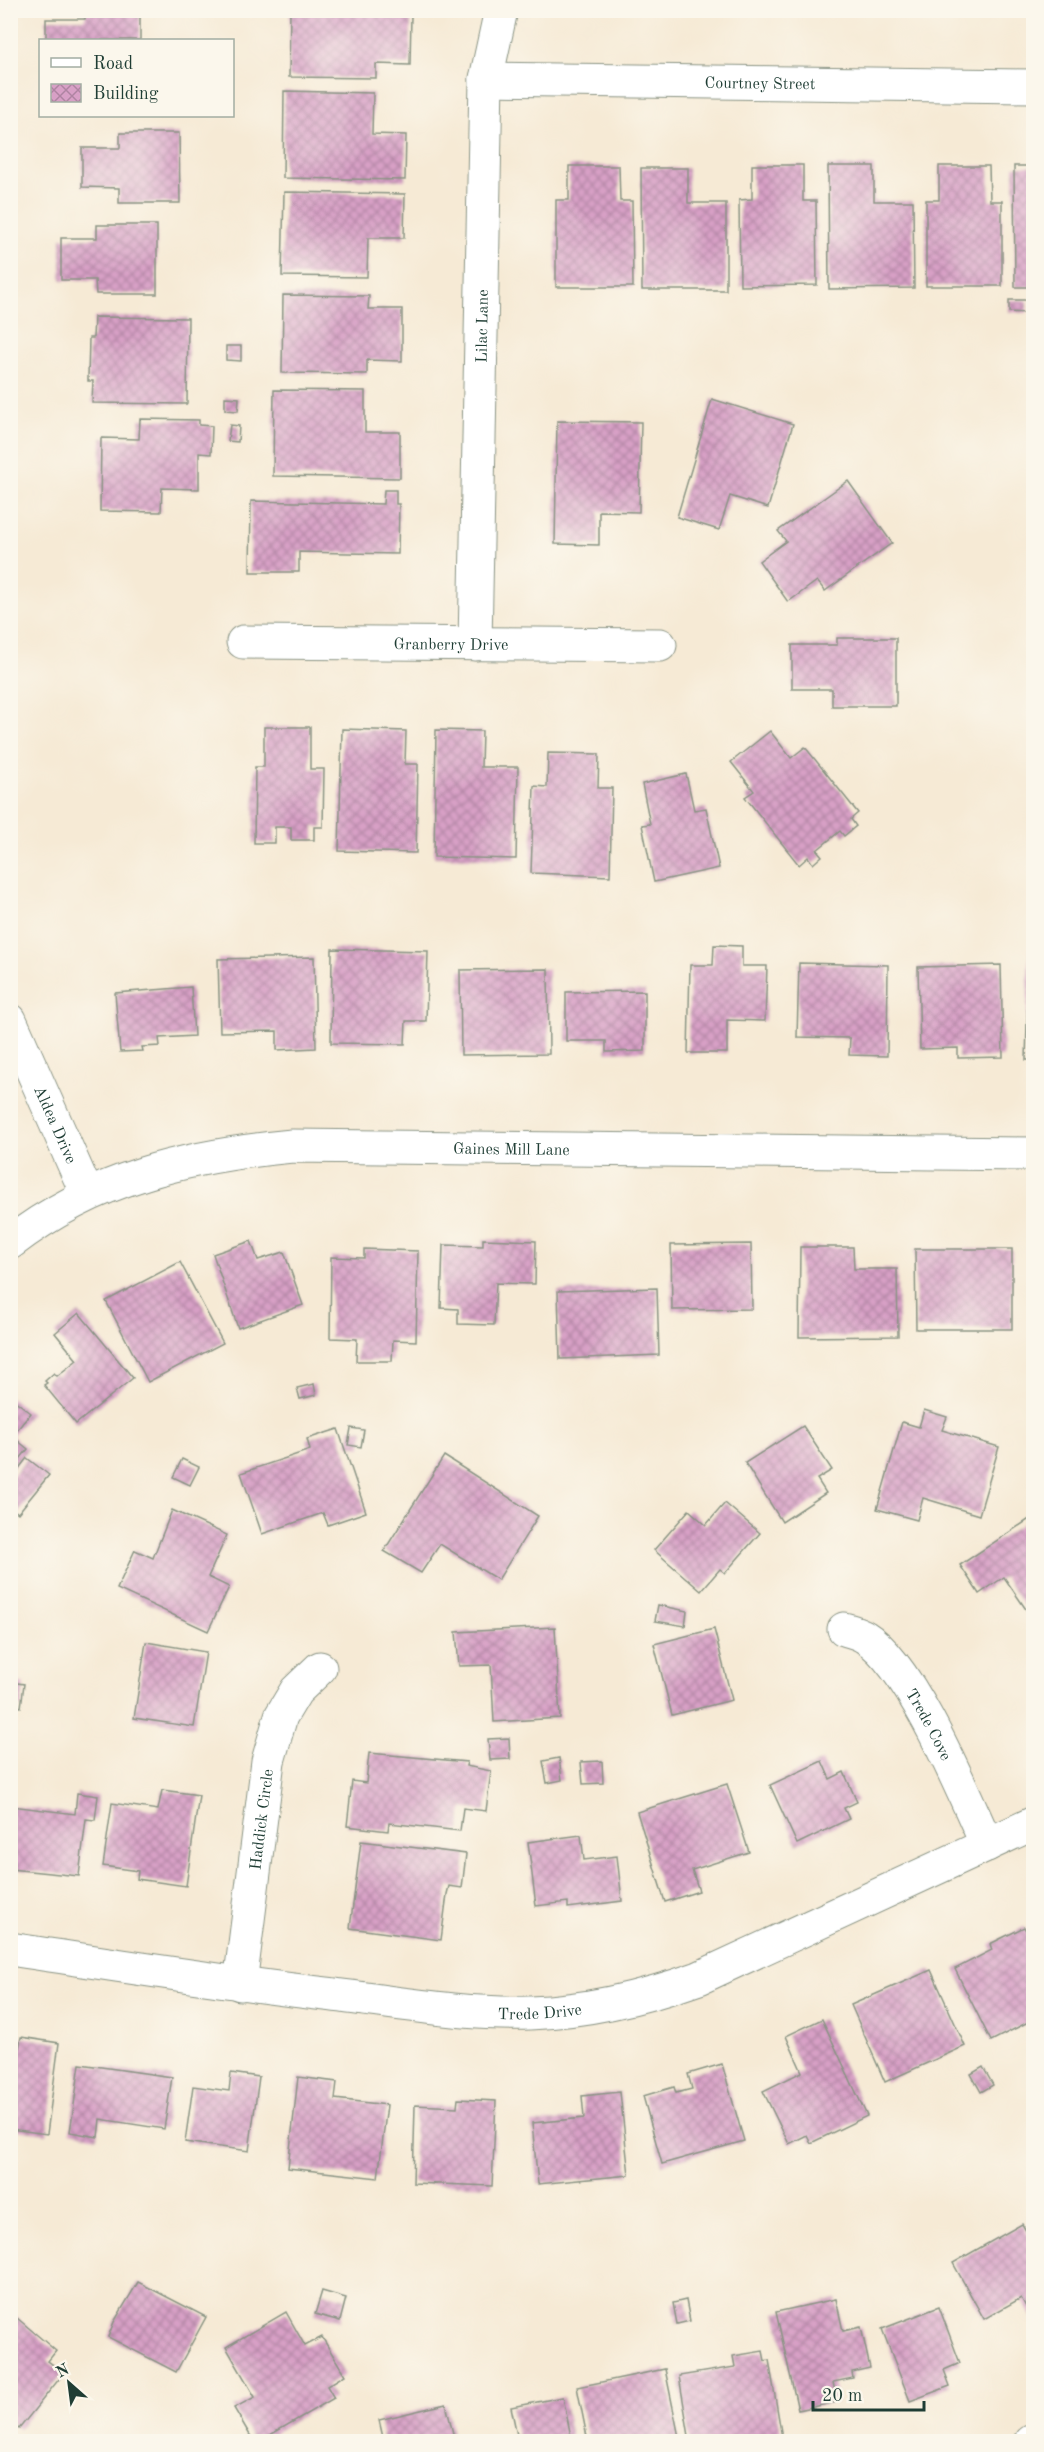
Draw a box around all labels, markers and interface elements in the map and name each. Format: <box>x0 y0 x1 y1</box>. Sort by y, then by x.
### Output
legend <box>39 39 234 117</box>
text: Road <box>93 55 133 73</box>
street label: Courtney Street <box>704 76 816 93</box>
text: Building <box>93 85 159 103</box>
street label: Lilac Lane <box>474 289 492 363</box>
street label: Granberry Drive <box>394 637 508 654</box>
street label: Aldea Drive <box>30 1084 78 1166</box>
street label: Gaines Mill Lane <box>453 1142 570 1159</box>
street label: Trede Cove <box>902 1686 953 1763</box>
street label: Haddick Circle <box>248 1768 277 1871</box>
street label: Trede Drive <box>497 2002 583 2023</box>
north arrow <box>39 2353 99 2413</box>
text: N <box>54 2361 73 2381</box>
scale bar <box>813 2374 924 2412</box>
text: 20 m <box>822 2387 862 2405</box>

